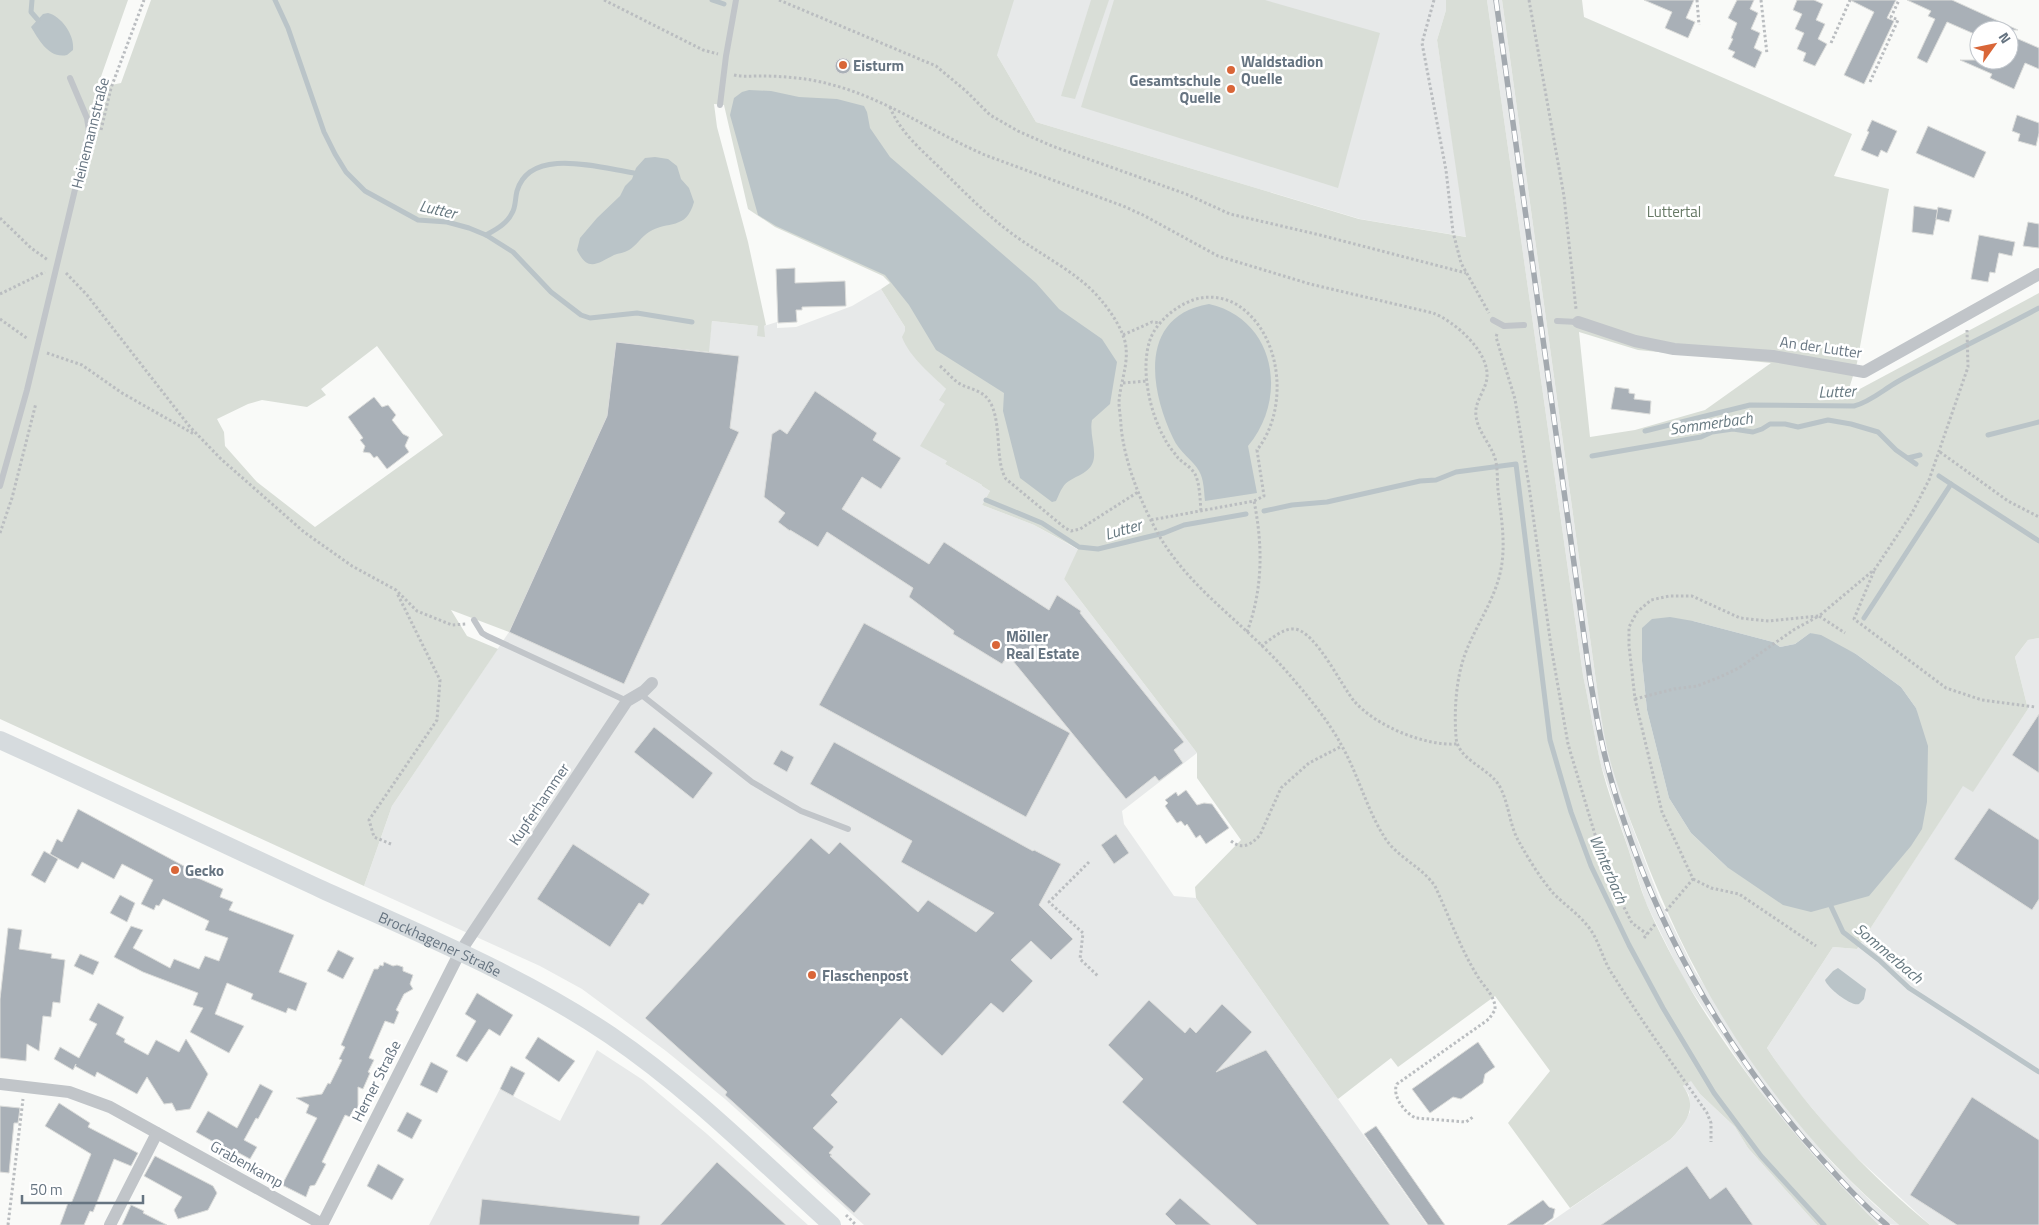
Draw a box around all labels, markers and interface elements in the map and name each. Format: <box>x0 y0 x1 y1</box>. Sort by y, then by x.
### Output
north arrow <box>1969 20 2019 70</box>
text: N <box>1994 28 2017 47</box>
place label: Waldstadion Quelle <box>1241 50 1323 90</box>
place label: Eisturm <box>853 54 904 77</box>
marker: Eisturm <box>837 59 849 71</box>
marker: Waldstadion Quelle <box>1225 64 1237 76</box>
place label: Gesamtschule Quelle <box>1129 69 1221 109</box>
street label: Heinemannstraße <box>65 75 115 191</box>
marker: Gesamtschule Quelle <box>1225 83 1237 95</box>
water label: Lutter <box>417 193 461 225</box>
park label: Luttertal <box>1647 200 1701 223</box>
street label: An der Lutter <box>1778 330 1864 364</box>
water label: Lutter <box>1818 378 1858 404</box>
water label: Sommerbach <box>1668 405 1755 441</box>
water label: Lutter <box>1102 512 1146 546</box>
place label: Möller Real Estate <box>1006 625 1080 665</box>
marker: Möller Real Estate <box>990 639 1002 651</box>
street label: Kupferhammer <box>503 758 575 850</box>
water label: Winterbach <box>1584 831 1635 908</box>
place label: Gecko <box>185 859 224 882</box>
marker: Gecko <box>169 864 181 876</box>
street label: Brockhagener Straße <box>375 905 506 982</box>
water label: Sommerbach <box>1849 917 1930 990</box>
place label: Flaschenpost <box>822 964 909 987</box>
marker: Flaschenpost <box>806 969 818 981</box>
street label: Herner Straße <box>346 1036 406 1126</box>
street label: Grabenkamp <box>206 1134 288 1194</box>
scale bar <box>22 1172 144 1204</box>
text: 50 m <box>30 1178 63 1201</box>

